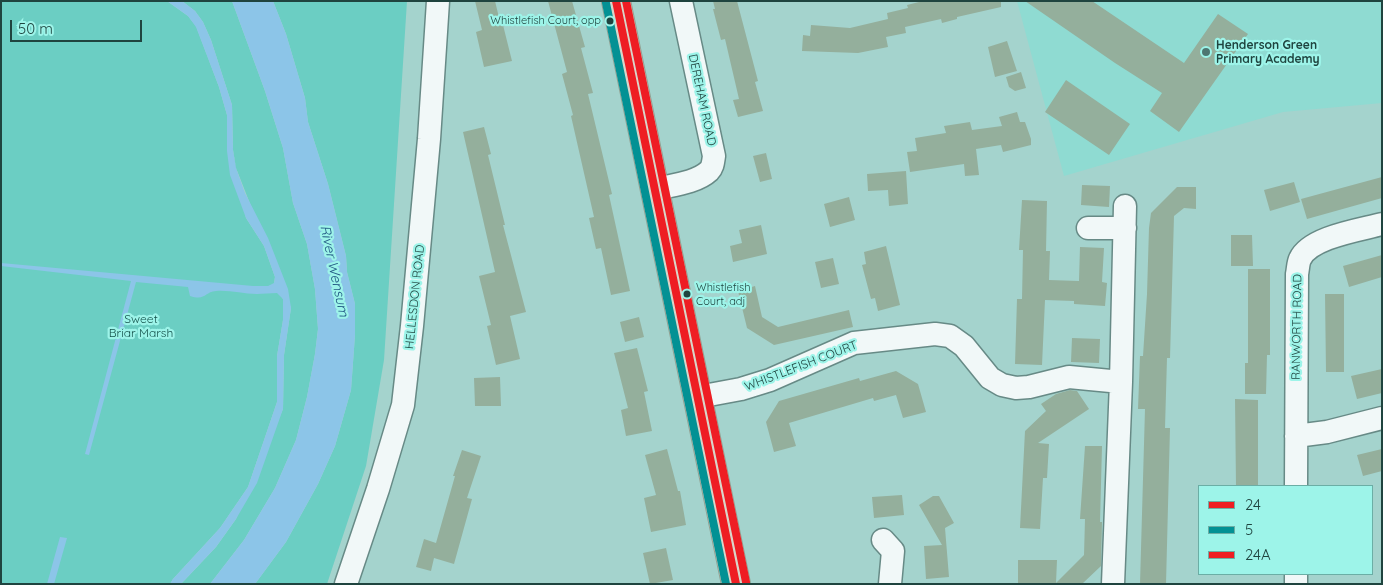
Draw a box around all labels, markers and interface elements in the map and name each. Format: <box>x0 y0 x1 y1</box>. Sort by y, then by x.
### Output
scale bar <box>12 10 145 42</box>
place label: Whistlefish Court, opp <box>490 14 601 28</box>
marker: Whistlefish Court, opp <box>605 16 615 26</box>
text: 50 m <box>18 19 53 38</box>
place label: Henderson Green Primary Academy <box>1216 38 1320 66</box>
marker: Henderson Green Primary Academy <box>1200 46 1212 58</box>
street label: DEREHAM ROAD <box>685 53 719 147</box>
water label: River Wensum <box>316 224 352 318</box>
street label: HELLESDON ROAD <box>402 244 428 350</box>
street label: RANWORTH ROAD <box>1289 274 1305 380</box>
place label: Whistlefish Court, adj <box>696 281 750 307</box>
marker: Whistlefish Court, adj <box>682 289 692 299</box>
park label: Sweet Briar Marsh <box>109 312 173 340</box>
street label: WHISTLEFISH COURT <box>743 338 859 394</box>
legend <box>1198 485 1373 575</box>
text: 24 <box>1245 495 1261 514</box>
text: 5 <box>1245 520 1253 539</box>
text: 24A <box>1245 545 1271 564</box>

